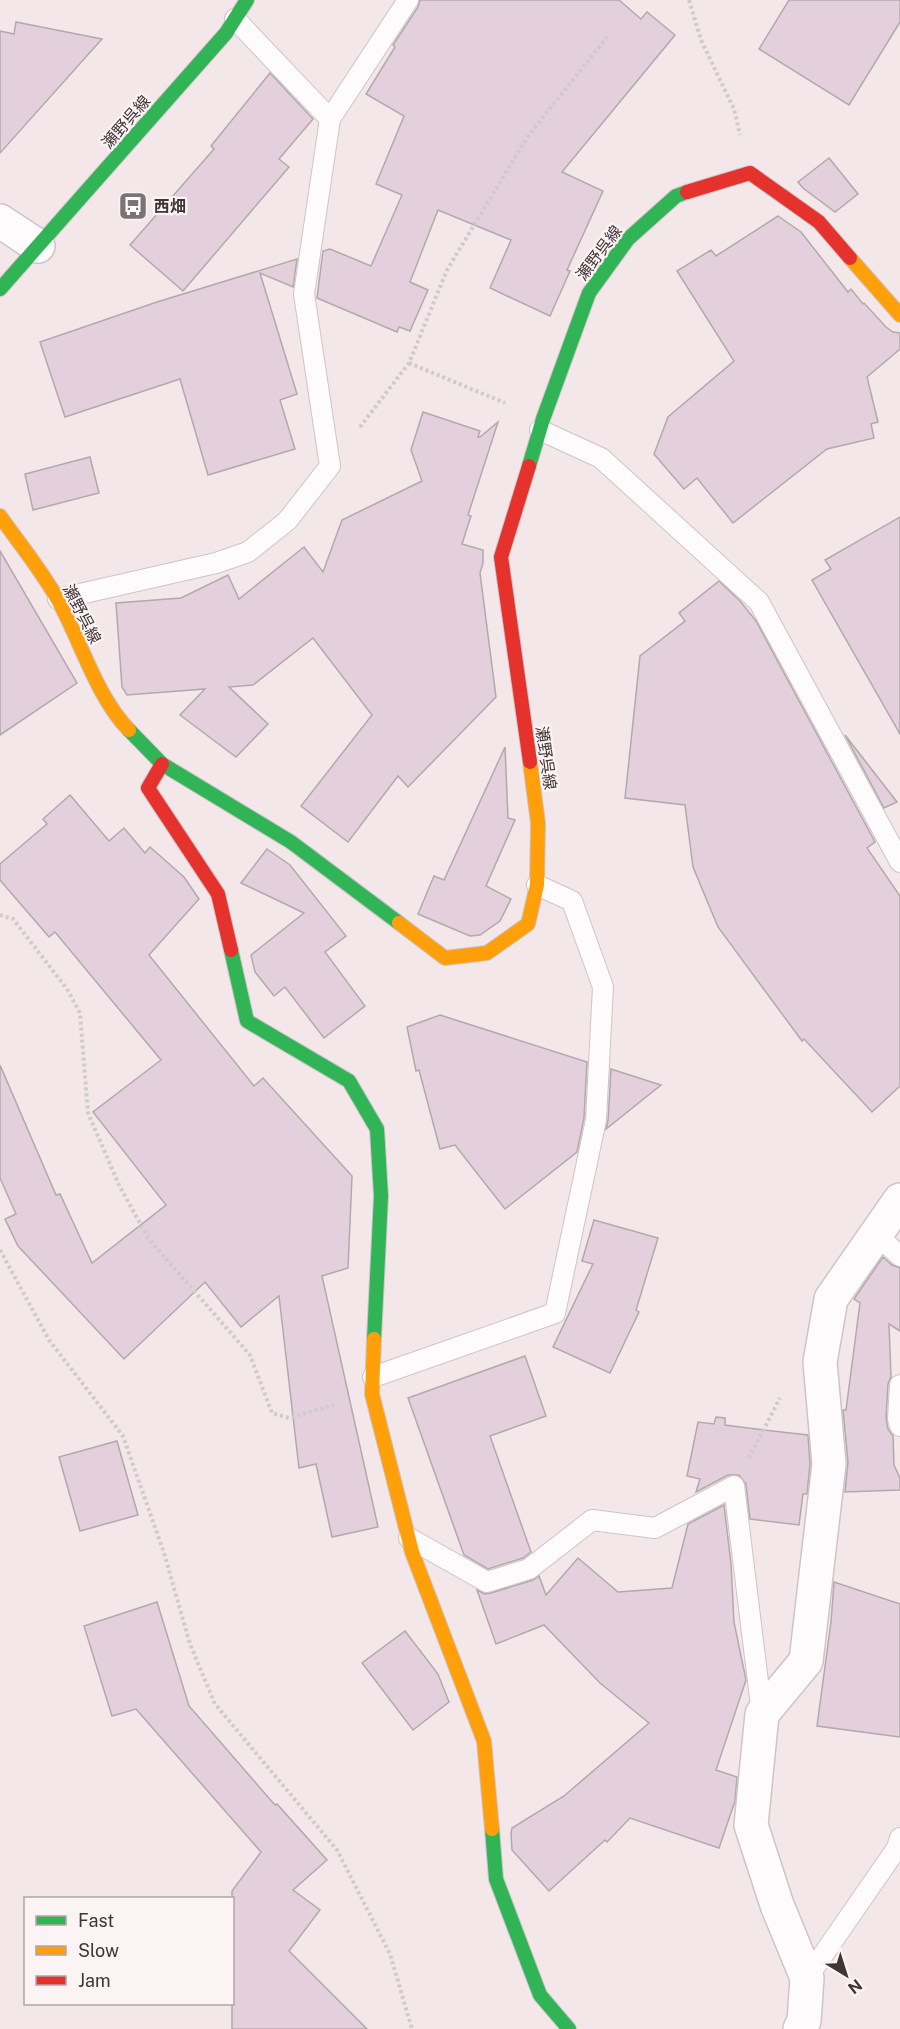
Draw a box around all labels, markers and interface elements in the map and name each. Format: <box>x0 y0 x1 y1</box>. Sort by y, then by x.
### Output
street label: 瀬野呉線 <box>98 92 154 152</box>
bus stop icon: 西畑 <box>117 190 149 222</box>
place label: 西畑 <box>154 197 186 216</box>
street label: 瀬野呉線 <box>572 222 626 284</box>
street label: 瀬野呉線 <box>59 581 105 647</box>
street label: 瀬野呉線 <box>532 725 560 791</box>
legend <box>24 1897 234 2005</box>
text: Fast <box>78 1910 114 1931</box>
text: Slow <box>78 1940 119 1961</box>
north arrow <box>816 1945 876 2005</box>
text: Jam <box>78 1970 111 1991</box>
text: N <box>844 1975 866 1998</box>

